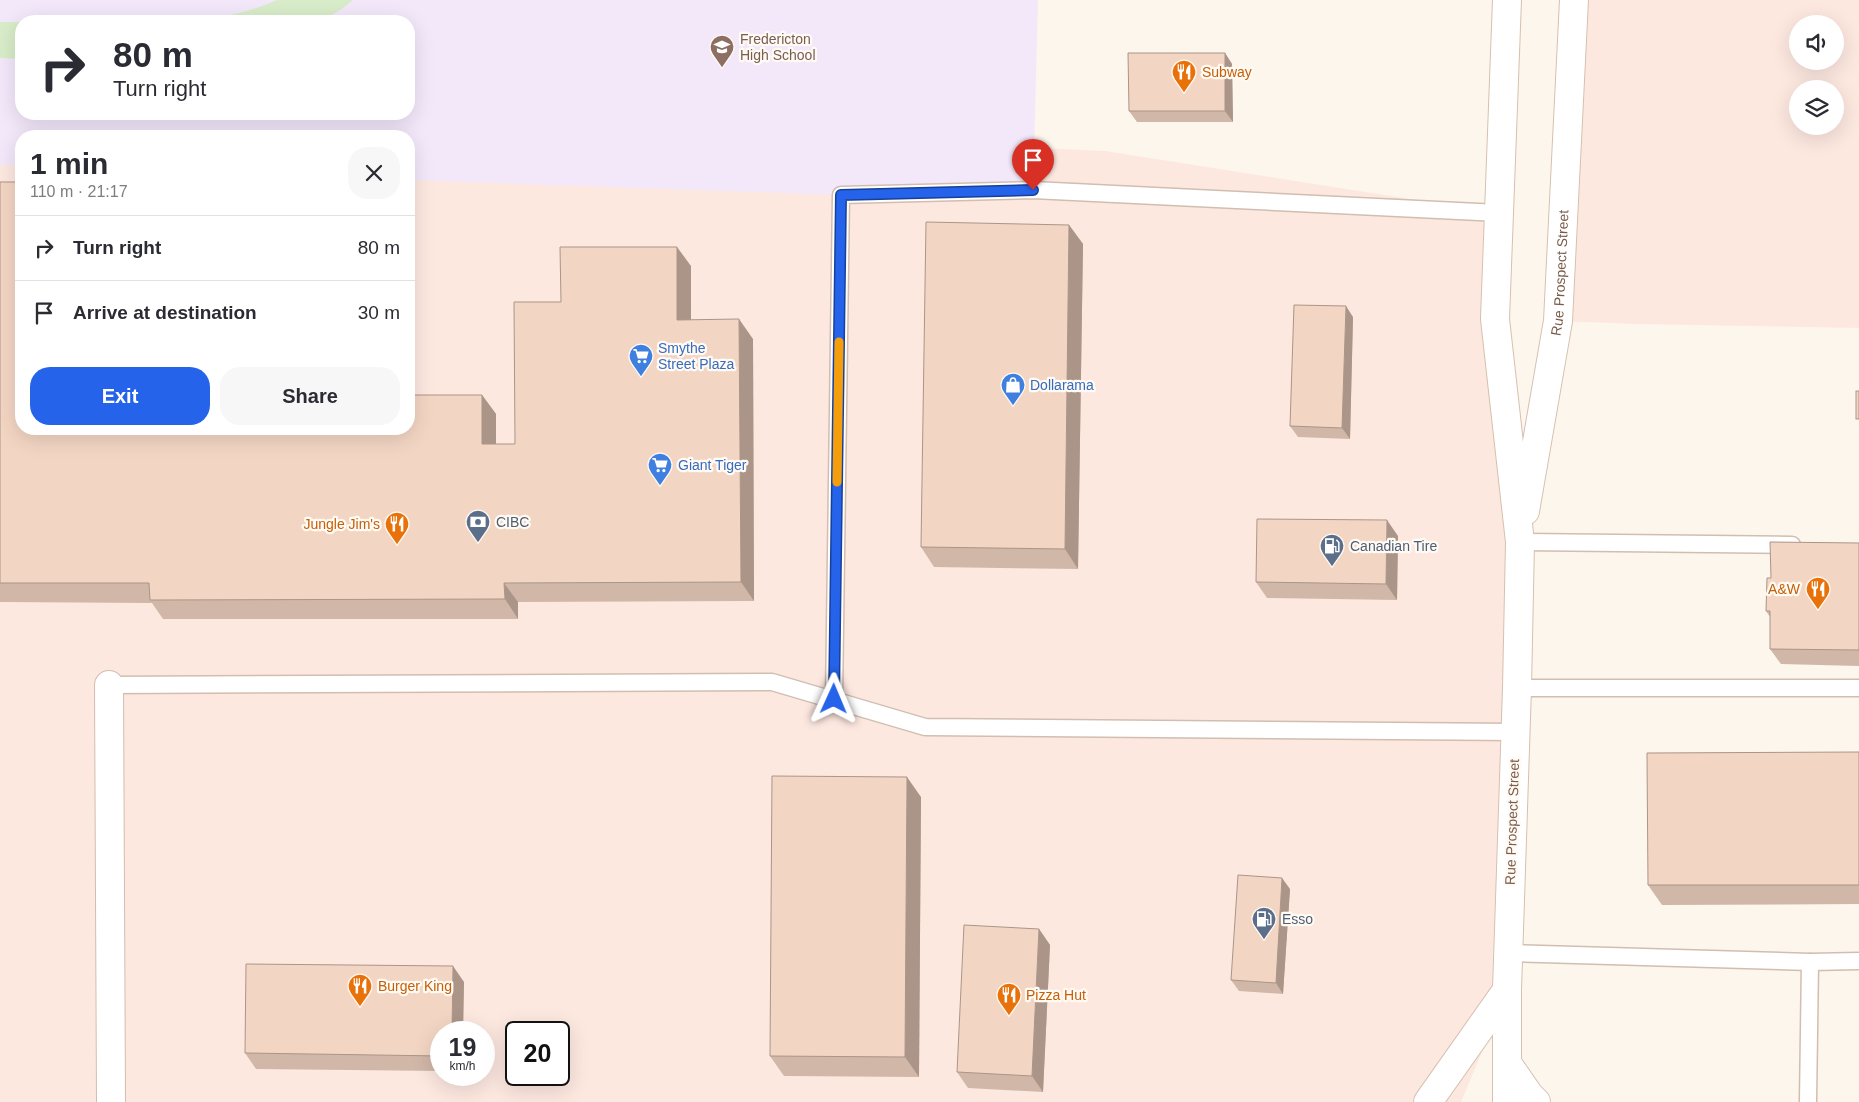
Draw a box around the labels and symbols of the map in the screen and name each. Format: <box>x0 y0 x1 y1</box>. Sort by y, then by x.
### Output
place label: Fredericton High School <box>740 31 816 63</box>
school or university icon: Fredericton High School <box>709 34 735 68</box>
restaurant icon: Subway <box>1171 59 1197 93</box>
place label: Subway <box>1202 64 1252 80</box>
pin <box>1012 139 1054 190</box>
street label: Rue Prospect Street <box>1548 209 1572 337</box>
place label: Smythe Street Plaza <box>658 340 734 372</box>
supermarket icon: Smythe Street Plaza <box>628 343 654 377</box>
shop icon: Dollarama <box>1000 372 1026 406</box>
place label: Dollarama <box>1030 377 1094 393</box>
supermarket icon: Giant Tiger <box>647 452 673 486</box>
place label: Giant Tiger <box>678 457 747 473</box>
bank icon: CIBC <box>465 509 491 543</box>
restaurant icon: Jungle Jim's <box>384 511 410 545</box>
place label: CIBC <box>496 514 529 530</box>
place label: Jungle Jim's <box>303 516 380 532</box>
fuel station icon: Canadian Tire <box>1319 533 1345 567</box>
place label: Canadian Tire <box>1350 538 1437 554</box>
restaurant icon: A&W <box>1805 576 1831 610</box>
place label: A&W <box>1768 581 1801 597</box>
position arrow <box>807 672 859 724</box>
street label: Rue Prospect Street <box>1502 759 1522 885</box>
fuel station icon: Esso <box>1251 906 1277 940</box>
place label: Esso <box>1282 911 1313 927</box>
restaurant icon: Burger King <box>347 973 373 1007</box>
place label: Burger King <box>378 978 452 994</box>
restaurant icon: Pizza Hut <box>996 982 1022 1016</box>
place label: Pizza Hut <box>1026 987 1086 1003</box>
speed limit sign: 20 <box>505 1021 570 1086</box>

